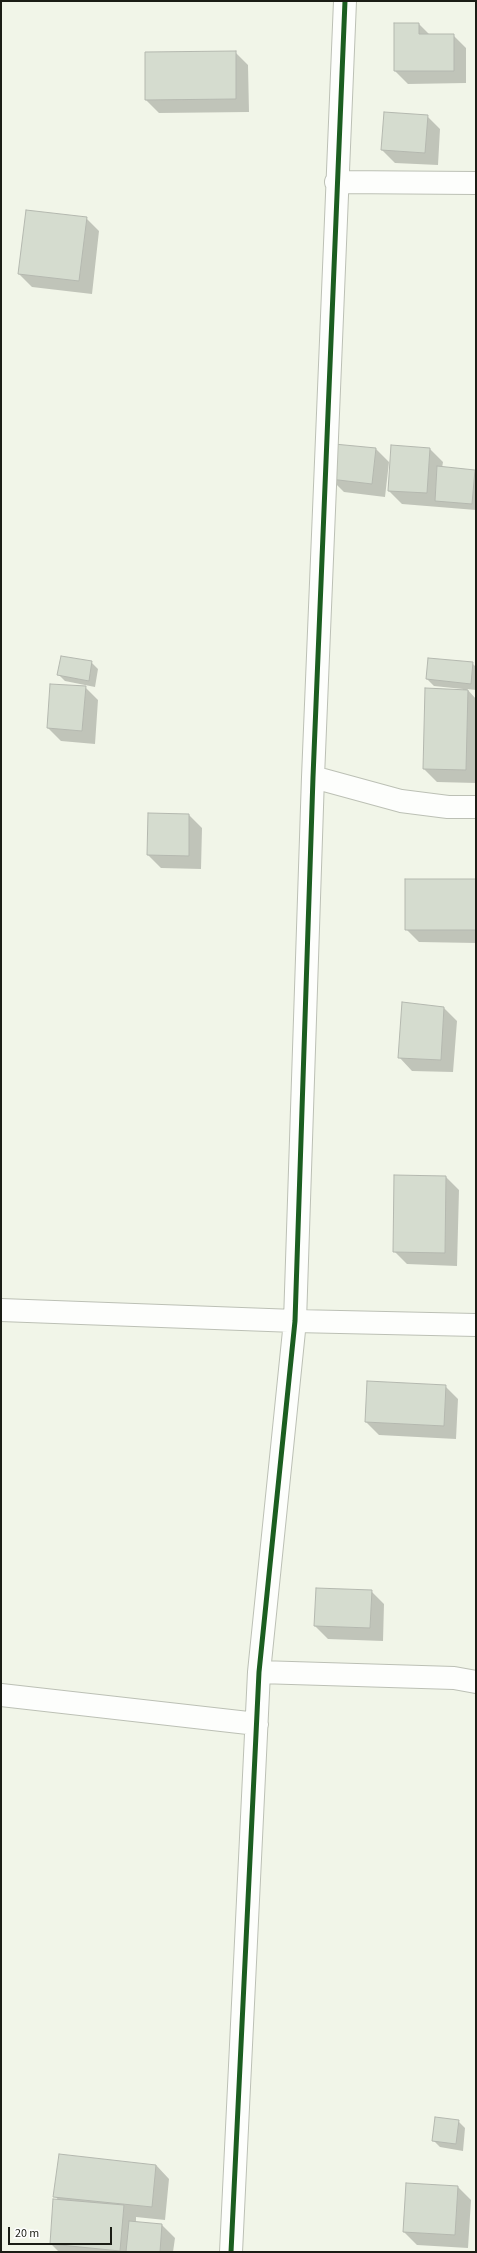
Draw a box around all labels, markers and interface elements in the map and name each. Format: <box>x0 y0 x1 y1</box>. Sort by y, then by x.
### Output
scale bar <box>10 2219 114 2245</box>
text: 20 m <box>15 2225 39 2242</box>

